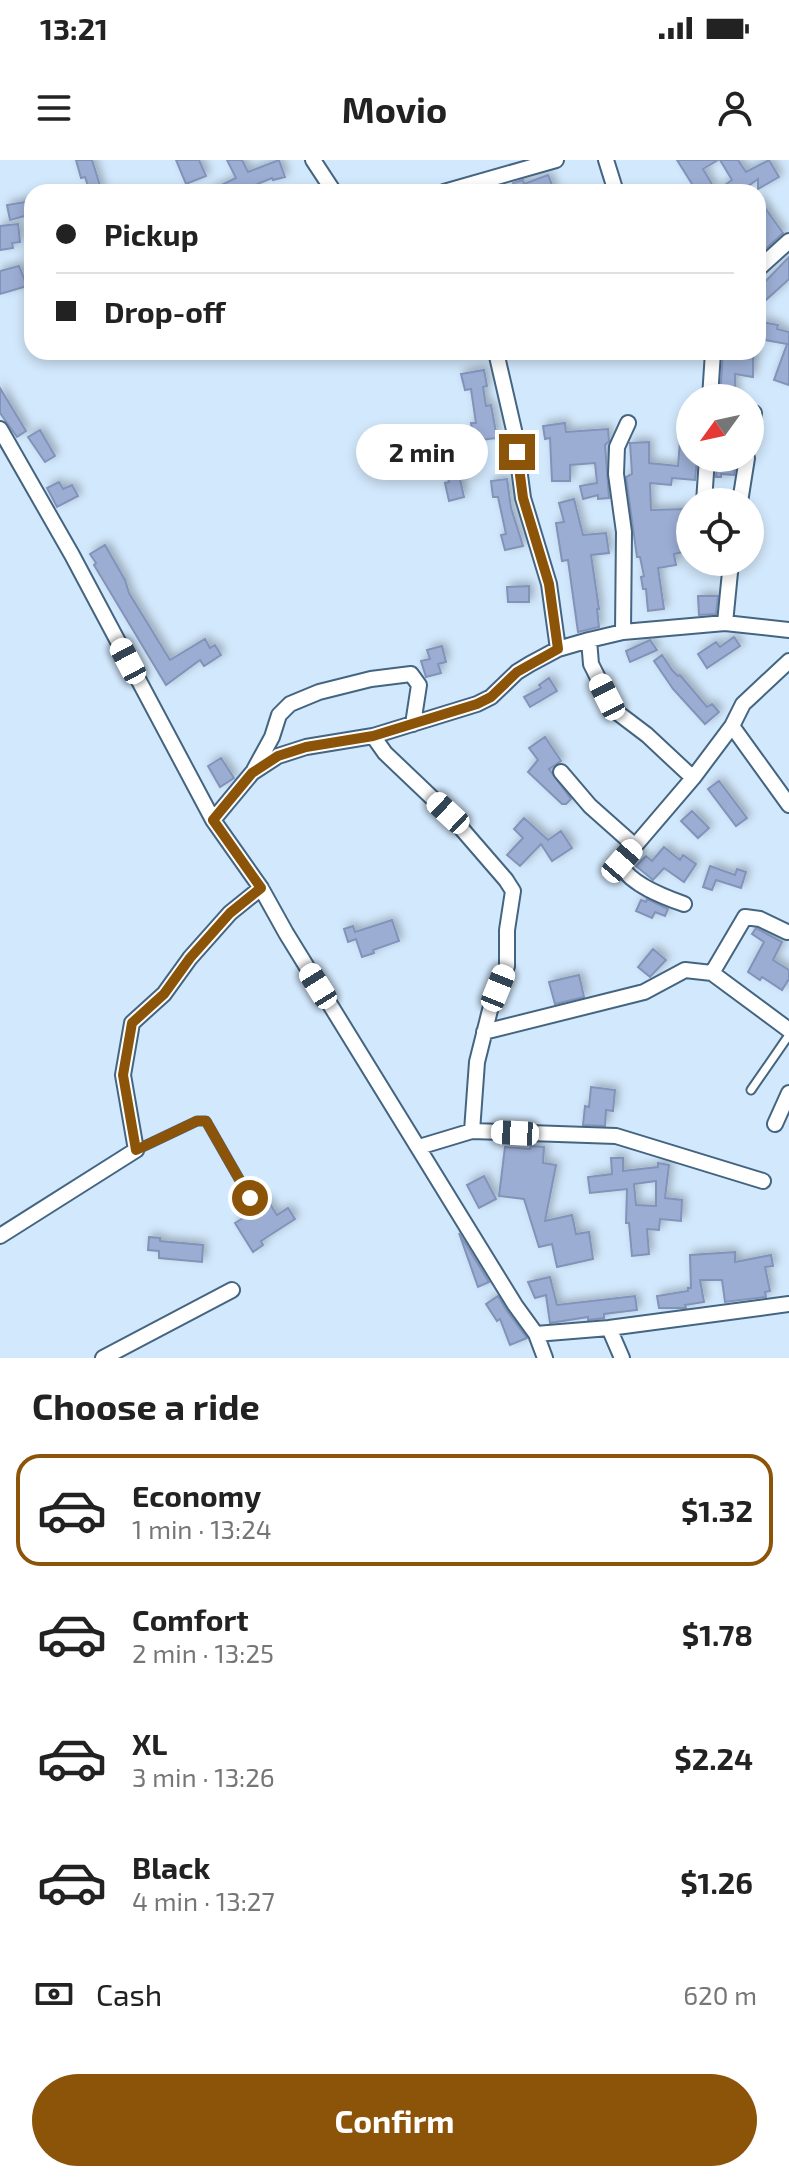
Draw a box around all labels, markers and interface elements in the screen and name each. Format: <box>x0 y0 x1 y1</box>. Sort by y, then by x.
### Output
text: 13:21 <box>40 10 108 46</box>
icon: menu <box>32 86 76 130</box>
icon: person <box>713 86 757 130</box>
text: Movio <box>342 87 447 130</box>
text: Pickup <box>104 216 199 252</box>
text: Drop-off <box>104 293 226 329</box>
north arrow <box>676 384 764 472</box>
map controls <box>676 384 764 576</box>
callout: 2 min <box>357 424 489 480</box>
route end <box>499 434 535 470</box>
text: 2 min <box>389 436 455 467</box>
button: locate <box>676 488 764 576</box>
car <box>106 634 150 688</box>
car <box>585 670 629 724</box>
car <box>422 788 474 838</box>
car <box>597 835 647 887</box>
car <box>295 959 341 1013</box>
car <box>478 961 518 1015</box>
car <box>490 1120 540 1146</box>
route start <box>232 1180 268 1216</box>
text: Choose a ride <box>32 1384 260 1427</box>
icon: car <box>36 1474 108 1546</box>
text: Economy <box>132 1477 261 1513</box>
text: $1.32 <box>681 1492 753 1528</box>
text: 1 min · 13:24 <box>132 1513 272 1544</box>
icon: car <box>36 1598 108 1670</box>
text: Comfort <box>132 1601 249 1637</box>
text: $1.78 <box>682 1616 753 1652</box>
text: 2 min · 13:25 <box>132 1637 274 1668</box>
icon: car <box>36 1722 108 1794</box>
text: XL <box>132 1725 167 1761</box>
text: $2.24 <box>674 1740 753 1776</box>
text: 3 min · 13:26 <box>132 1761 275 1792</box>
icon: car <box>36 1846 108 1918</box>
text: Black <box>132 1849 210 1885</box>
text: $1.26 <box>680 1864 753 1900</box>
text: 4 min · 13:27 <box>132 1885 275 1916</box>
icon: cash <box>32 1972 76 2016</box>
text: Cash <box>96 1976 162 2012</box>
text: 620 m <box>683 1979 757 2010</box>
button: Confirm <box>32 2074 757 2166</box>

